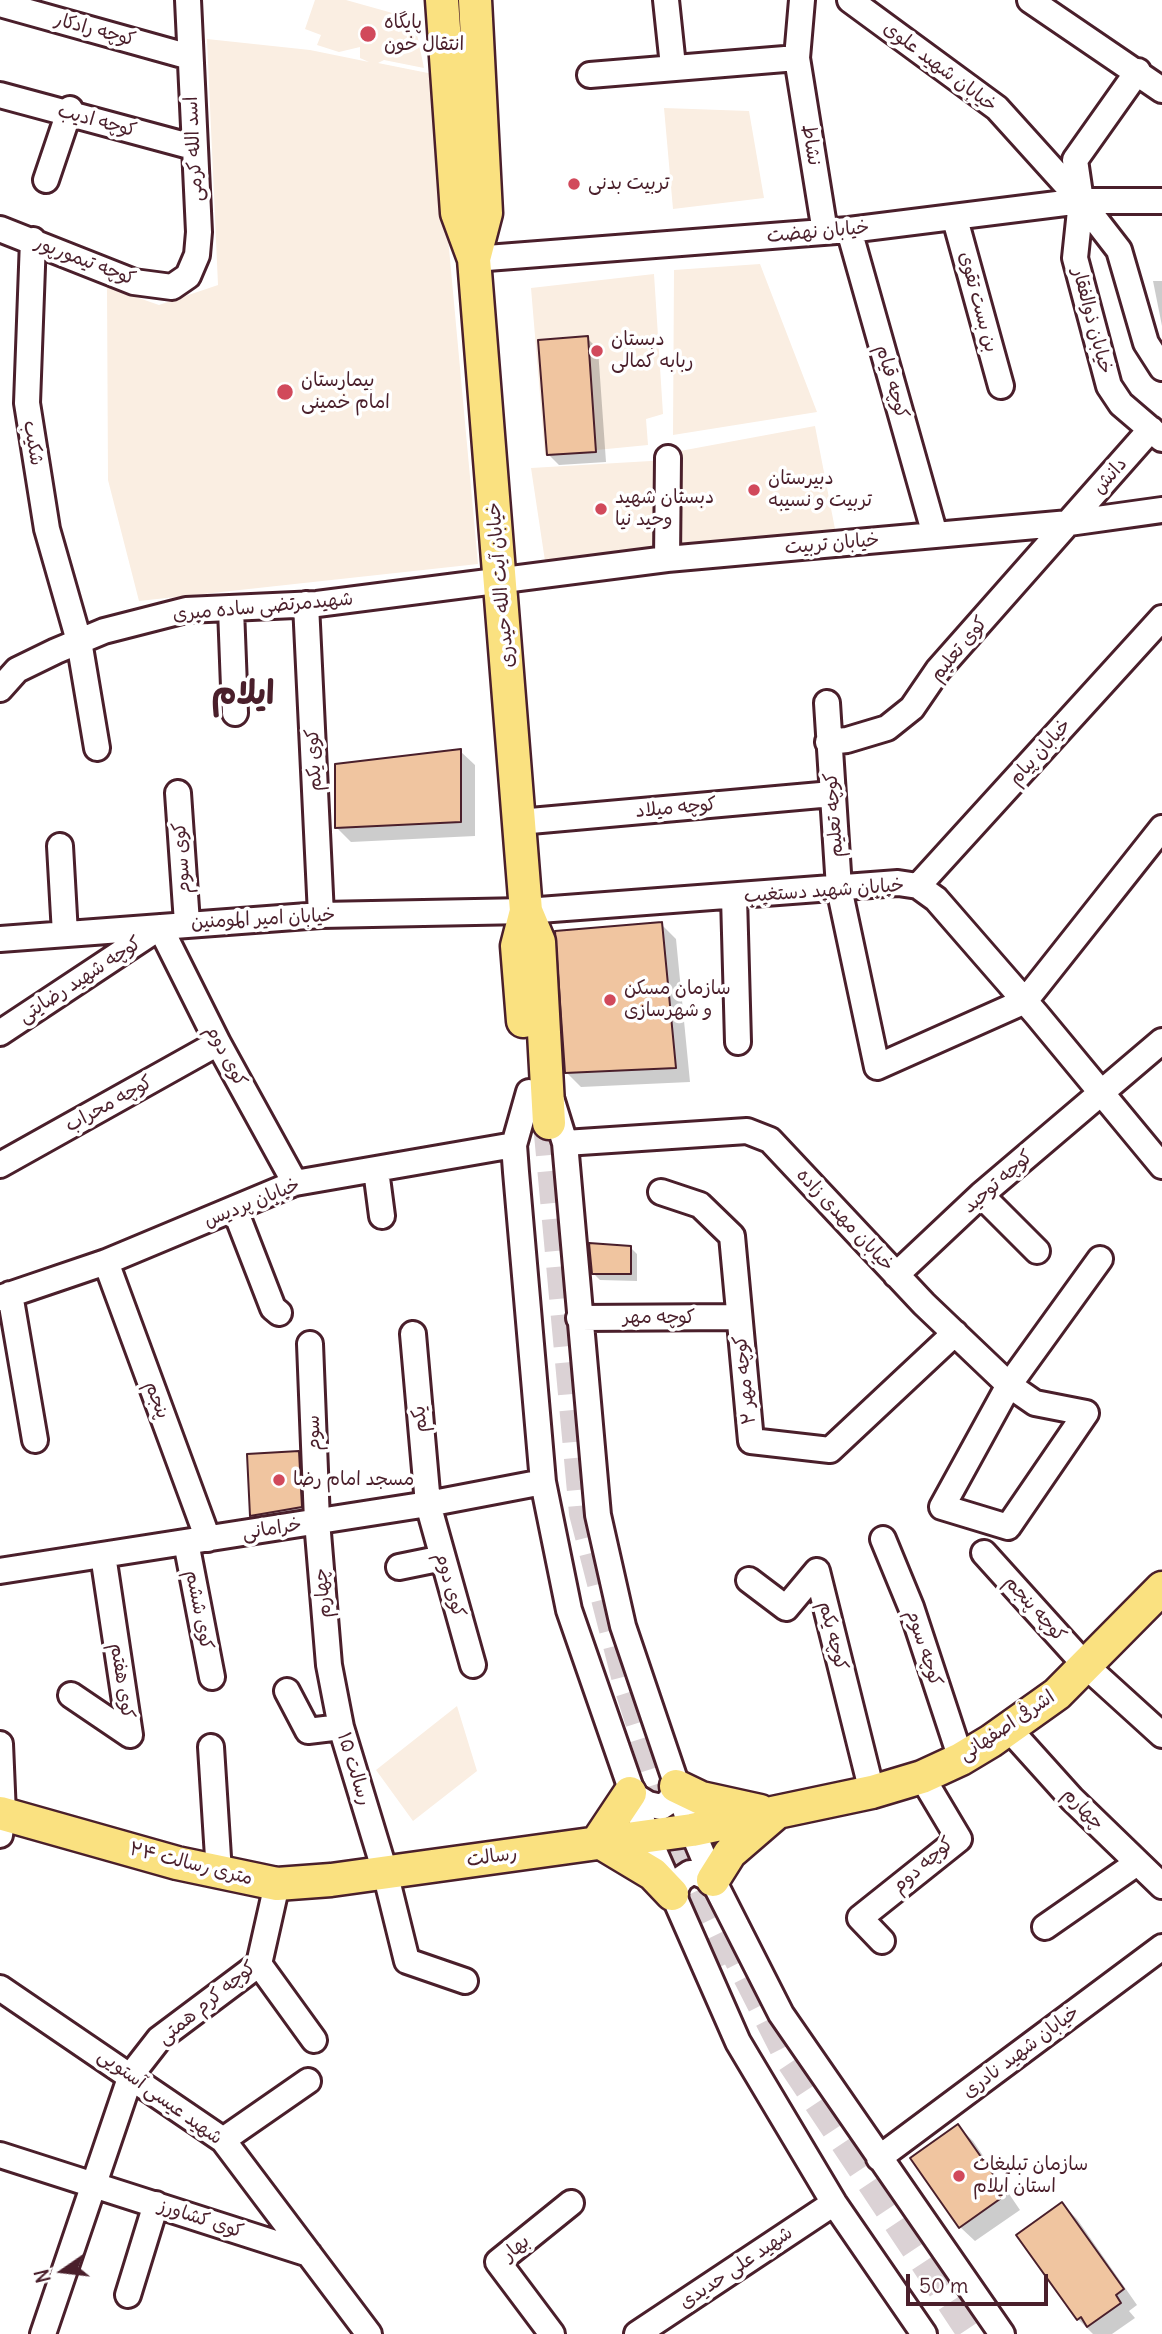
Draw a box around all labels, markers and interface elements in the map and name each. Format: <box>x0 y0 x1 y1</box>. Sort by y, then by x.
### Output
street label: کوچه رادکار <box>52 8 138 52</box>
place label: پایگاه انتقال خون <box>384 12 464 56</box>
street label: خیابان شهید علوی <box>879 17 1001 117</box>
marker: پایگاه انتقال خون <box>358 24 378 44</box>
street label: اسد الله کرمی <box>180 96 208 202</box>
street label: کوچه ادیب <box>55 100 139 142</box>
street label: نشاط <box>796 123 826 167</box>
place label: تربیت بدنی <box>588 173 670 195</box>
marker: تربیت بدنی <box>566 176 582 192</box>
street label: خیابان نهضت <box>766 216 870 248</box>
street label: کوچه تیمورپور <box>31 231 139 291</box>
street label: بن بست تقوی <box>954 249 1002 355</box>
street label: خیابان ذوالفقار <box>1067 266 1117 376</box>
place label: دبستان ربابه کمالی <box>611 329 694 373</box>
street label: کوچه قیام <box>871 342 913 422</box>
marker: دبستان ربابه کمالی <box>589 343 605 359</box>
place label: بیمارستان امام خمینی <box>301 370 390 414</box>
marker: بیمارستان امام خمینی <box>275 382 295 402</box>
street label: شکیب <box>18 419 48 467</box>
street label: دانش <box>1088 453 1132 499</box>
place label: دبیرستان تربیت و نسیبه <box>768 468 872 512</box>
marker: دبیرستان تربیت و نسیبه <box>746 482 762 498</box>
place label: دبستان شهید وحید نیا <box>615 487 714 531</box>
street label: خیابان آیت الله حیدری <box>482 501 520 669</box>
marker: دبستان شهید وحید نیا <box>593 501 609 517</box>
street label: خیابان تربیت <box>784 529 880 559</box>
street label: شهیدمرتضی ساده میری <box>172 588 354 626</box>
street label: کوی تعلیم <box>925 612 993 686</box>
district label: ایلام <box>211 675 275 715</box>
street label: خیابان پیام <box>1004 714 1076 790</box>
street label: کوی یکم <box>301 728 327 792</box>
street label: کوچه تعلیم <box>820 772 848 858</box>
street label: کوچه میلاد <box>635 793 717 823</box>
street label: کوی سوم <box>168 821 196 895</box>
street label: خیابان شهید دستغیب <box>743 874 905 908</box>
street label: خیابان امیر المومنین <box>190 904 336 934</box>
street label: کوچه شهید رضایتی <box>14 932 146 1028</box>
place label: سازمان مسکن و شهرسازی <box>624 978 731 1022</box>
marker: سازمان مسکن و شهرسازی <box>602 992 618 1008</box>
street label: کوی دوم <box>200 1021 252 1091</box>
street label: کوچه محراب <box>61 1071 157 1137</box>
street label: کوچه توحید <box>958 1145 1038 1219</box>
street label: خیابان مهدی زاده <box>791 1164 899 1276</box>
street label: خیابان پردیس <box>201 1173 303 1233</box>
street label: کوچه مهر <box>623 1307 695 1329</box>
street label: کوچه مهر ۲ <box>729 1334 761 1426</box>
street label: پنجم <box>140 1378 174 1422</box>
street label: یکم <box>407 1405 433 1433</box>
street label: سوم <box>302 1415 326 1451</box>
place label: مسجد امام رضا <box>293 1469 414 1491</box>
marker: مسجد امام رضا <box>271 1472 287 1488</box>
street label: خرامانی <box>241 1513 303 1545</box>
street label: کوی دوم <box>430 1550 470 1620</box>
street label: چهارم <box>309 1567 337 1619</box>
street label: کوی ششم <box>180 1568 218 1652</box>
street label: کوچه پنجم <box>999 1571 1071 1647</box>
street label: کوچه یکم <box>813 1599 853 1673</box>
street label: کوچه سوم <box>901 1607 947 1689</box>
street label: کوی هفتم <box>105 1642 139 1720</box>
street label: اشرفی اصفهانی <box>955 1686 1059 1766</box>
street label: رسالت ۱۵ <box>332 1730 376 1808</box>
street label: چهارم <box>1057 1783 1109 1835</box>
street label: کوچه دوم <box>888 1832 958 1898</box>
street label: ۲۴ متری رسالت <box>127 1838 255 1890</box>
street label: رسالت <box>465 1842 519 1872</box>
street label: کوچه کرم همتی <box>153 1956 261 2050</box>
street label: خیابان شهید نادری <box>958 2001 1084 2103</box>
street label: شهید عیسی آستویی <box>93 2044 227 2150</box>
place label: سازمان تبلیغات استان ایلام <box>973 2154 1088 2198</box>
marker: سازمان تبلیغات استان ایلام <box>951 2168 967 2184</box>
street label: کوی کشاورز <box>156 2195 246 2243</box>
street label: شهید علی حدیدی <box>675 2222 797 2314</box>
street label: بهار <box>498 2230 534 2266</box>
north arrow <box>28 2236 98 2306</box>
scale bar <box>910 2260 1052 2304</box>
text: N <box>29 2267 56 2285</box>
text: 50 m <box>919 2272 968 2299</box>

